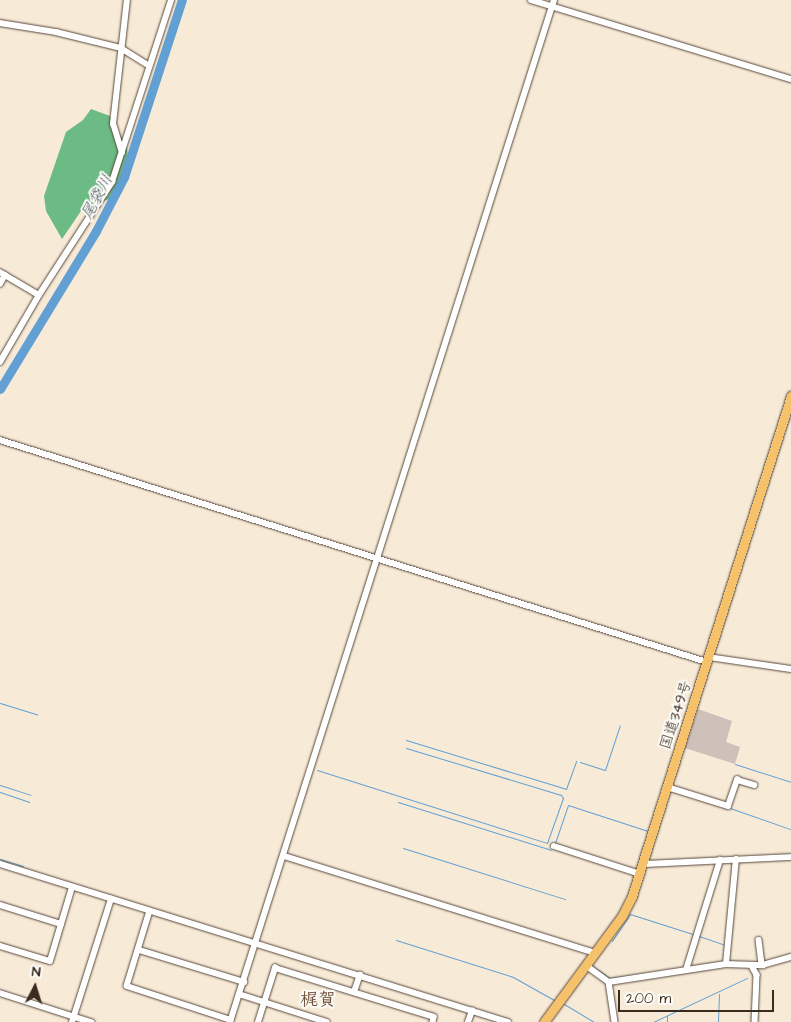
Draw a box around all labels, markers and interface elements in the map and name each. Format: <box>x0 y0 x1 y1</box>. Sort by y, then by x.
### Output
water label: 尾袋川 <box>77 171 117 223</box>
street label: 国道349号 <box>656 678 696 752</box>
north arrow <box>10 962 60 1012</box>
text: N <box>31 962 42 982</box>
scale bar <box>621 980 777 1012</box>
text: 200 m <box>626 988 671 1009</box>
district label: 梶賀 <box>300 989 336 1011</box>

